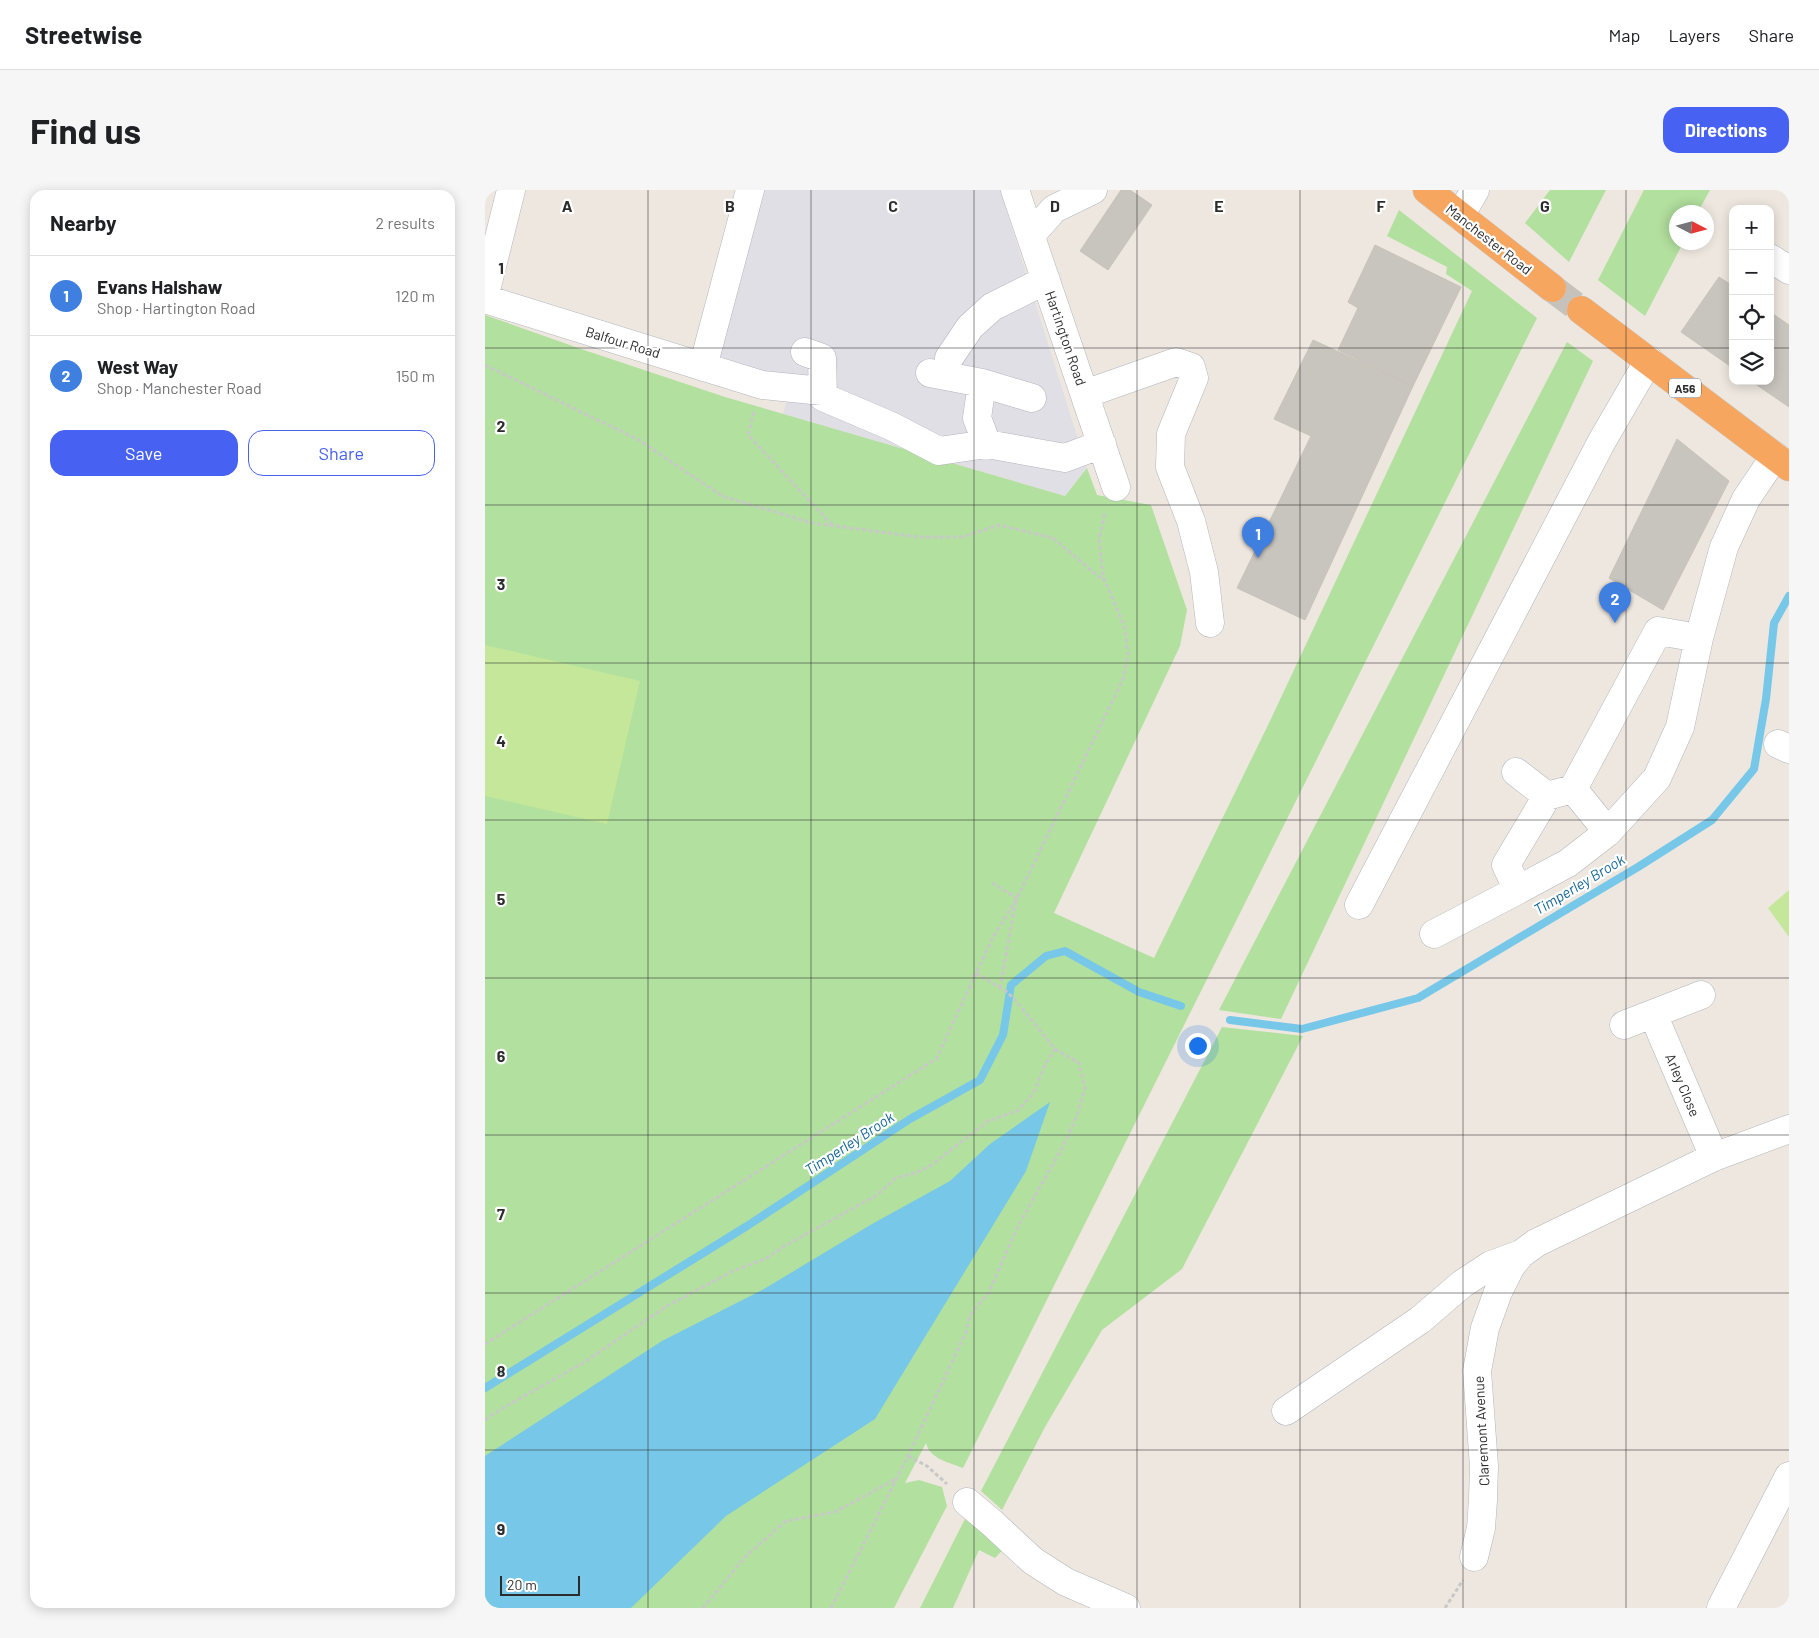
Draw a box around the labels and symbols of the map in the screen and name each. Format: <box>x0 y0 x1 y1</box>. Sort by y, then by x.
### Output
text: A <box>562 196 573 215</box>
text: B <box>725 196 735 215</box>
text: C <box>888 196 898 215</box>
text: D <box>1050 196 1060 215</box>
text: E <box>1214 196 1224 215</box>
text: F <box>1377 196 1386 215</box>
text: G <box>1540 196 1550 215</box>
street label: Manchester Road <box>1443 200 1535 278</box>
north arrow <box>1669 205 1714 250</box>
text: 1 <box>498 258 504 277</box>
street label: Hartington Road <box>1042 288 1090 388</box>
street label: Balfour Road <box>584 323 662 361</box>
road number: A56 <box>1669 378 1701 398</box>
text: 2 <box>497 416 506 435</box>
pin: 1 <box>1242 517 1274 558</box>
text: 3 <box>497 574 505 593</box>
pin: 2 <box>1599 582 1631 623</box>
text: 4 <box>496 731 506 750</box>
water label: Timperley Brook <box>1530 849 1628 918</box>
text: 5 <box>497 889 506 908</box>
your location <box>1185 1033 1211 1059</box>
text: 6 <box>497 1046 506 1065</box>
street label: Arley Close <box>1662 1051 1704 1119</box>
water label: Timperley Brook <box>801 1107 898 1179</box>
text: 7 <box>497 1204 505 1223</box>
text: 8 <box>497 1361 506 1380</box>
street label: Claremont Avenue <box>1470 1375 1492 1487</box>
text: 9 <box>497 1519 505 1538</box>
scale bar <box>500 1573 580 1596</box>

